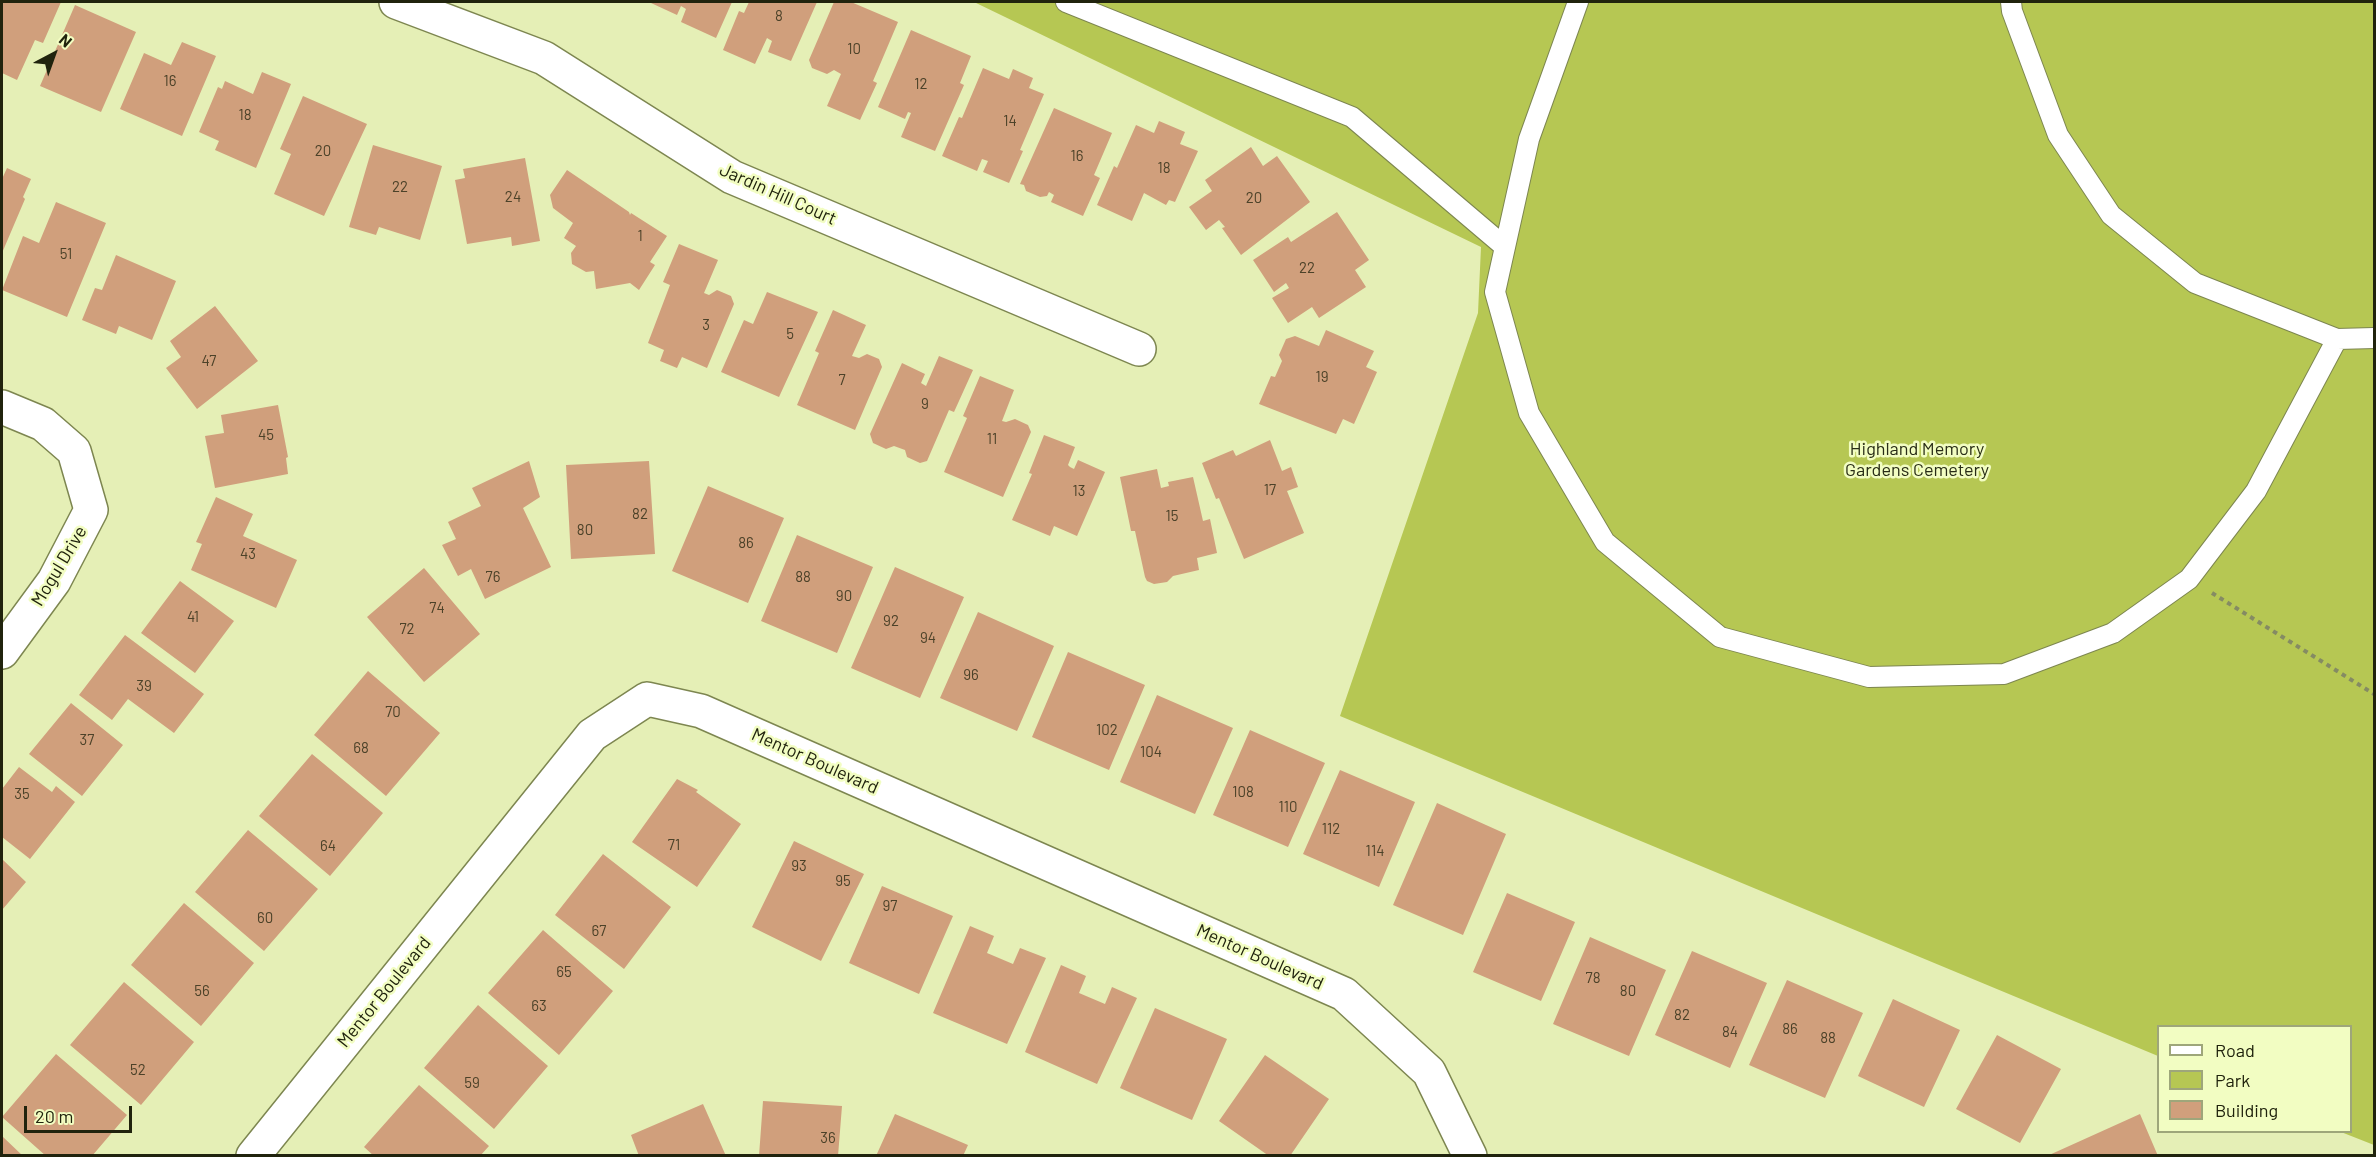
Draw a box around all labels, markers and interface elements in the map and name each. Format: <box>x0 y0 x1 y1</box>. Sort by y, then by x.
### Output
house number: 8 <box>775 7 783 25</box>
north arrow <box>24 24 84 84</box>
text: N <box>56 29 76 51</box>
house number: 10 <box>847 40 861 58</box>
house number: 16 <box>164 72 176 90</box>
house number: 12 <box>914 75 928 93</box>
house number: 18 <box>238 106 252 124</box>
house number: 14 <box>1003 112 1017 130</box>
house number: 20 <box>315 142 331 160</box>
house number: 16 <box>1071 147 1083 165</box>
street label: Jardin Hill Court <box>716 159 840 229</box>
house number: 18 <box>1157 159 1171 177</box>
house number: 22 <box>392 178 408 196</box>
house number: 24 <box>505 188 521 206</box>
house number: 20 <box>1246 189 1262 207</box>
house number: 1 <box>637 227 643 245</box>
house number: 51 <box>60 245 72 263</box>
house number: 22 <box>1299 259 1315 277</box>
house number: 3 <box>702 316 710 334</box>
house number: 5 <box>786 325 794 343</box>
house number: 47 <box>202 352 216 370</box>
house number: 19 <box>1315 368 1329 386</box>
house number: 7 <box>838 371 846 389</box>
house number: 9 <box>921 395 929 413</box>
house number: 45 <box>258 426 274 444</box>
house number: 11 <box>987 430 997 448</box>
park label: Highland Memory Gardens Cemetery <box>1845 438 1989 480</box>
house number: 17 <box>1264 481 1276 499</box>
house number: 13 <box>1073 482 1085 500</box>
house number: 82 <box>632 505 648 523</box>
house number: 15 <box>1166 507 1178 525</box>
house number: 80 <box>577 521 593 539</box>
street label: Mogul Drive <box>27 522 91 610</box>
house number: 86 <box>738 534 754 552</box>
house number: 43 <box>240 545 256 563</box>
house number: 76 <box>486 568 500 586</box>
house number: 88 <box>795 568 811 586</box>
house number: 90 <box>836 587 852 605</box>
house number: 74 <box>429 599 445 617</box>
house number: 41 <box>187 608 199 626</box>
house number: 92 <box>883 612 899 630</box>
house number: 72 <box>399 620 415 638</box>
house number: 94 <box>920 629 936 647</box>
house number: 96 <box>963 666 979 684</box>
house number: 39 <box>136 677 152 695</box>
house number: 70 <box>385 703 401 721</box>
house number: 102 <box>1096 721 1118 739</box>
street label: Mentor Boulevard <box>748 723 882 799</box>
house number: 37 <box>80 731 94 749</box>
house number: 68 <box>353 739 369 757</box>
house number: 104 <box>1140 743 1162 761</box>
house number: 108 <box>1232 783 1254 801</box>
house number: 35 <box>14 785 30 803</box>
house number: 110 <box>1278 798 1298 816</box>
house number: 112 <box>1322 820 1340 838</box>
house number: 71 <box>668 836 680 854</box>
house number: 64 <box>320 837 336 855</box>
house number: 114 <box>1366 842 1384 860</box>
house number: 93 <box>791 857 807 875</box>
house number: 95 <box>835 872 851 890</box>
house number: 97 <box>883 897 897 915</box>
house number: 60 <box>257 909 273 927</box>
street label: Mentor Boulevard <box>1193 919 1327 995</box>
house number: 67 <box>592 922 606 940</box>
street label: Mentor Boulevard <box>333 932 435 1052</box>
house number: 65 <box>556 963 572 981</box>
house number: 78 <box>1586 969 1600 987</box>
house number: 56 <box>194 982 210 1000</box>
house number: 80 <box>1620 982 1636 1000</box>
house number: 63 <box>531 997 547 1015</box>
house number: 82 <box>1674 1006 1690 1024</box>
house number: 86 <box>1782 1020 1798 1038</box>
house number: 84 <box>1722 1023 1738 1041</box>
legend <box>2157 1025 2352 1133</box>
house number: 88 <box>1820 1029 1836 1047</box>
text: Road <box>2215 1039 2255 1061</box>
house number: 52 <box>130 1061 146 1079</box>
text: Park <box>2215 1069 2250 1091</box>
house number: 59 <box>464 1074 480 1092</box>
scale bar <box>27 1094 135 1132</box>
text: Building <box>2215 1099 2278 1121</box>
text: 20 m <box>35 1105 73 1127</box>
house number: 36 <box>820 1129 836 1147</box>

